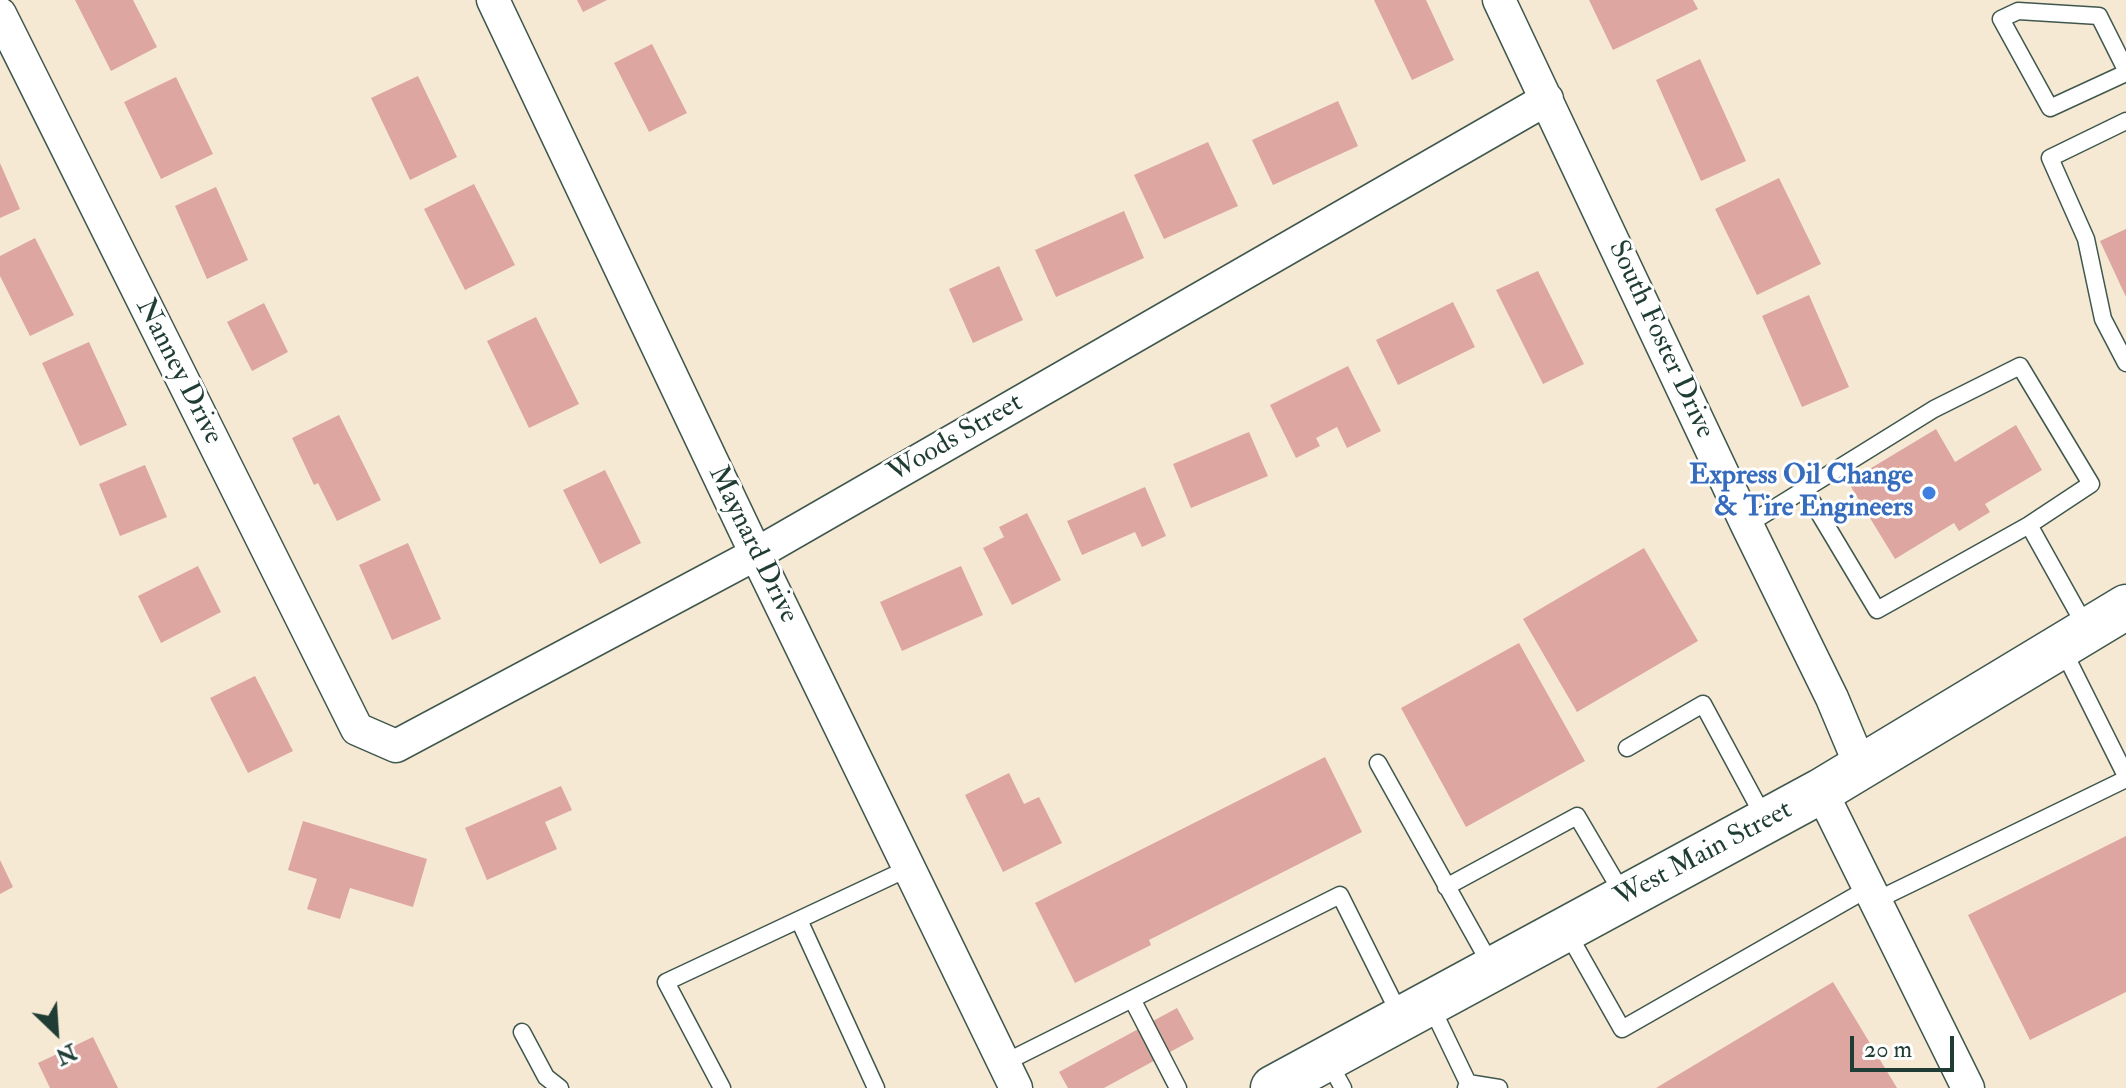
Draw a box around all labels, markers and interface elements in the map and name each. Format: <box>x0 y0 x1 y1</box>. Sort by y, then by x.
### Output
street label: South Foster Drive <box>1599 236 1721 444</box>
street label: Nanney Drive <box>127 294 229 450</box>
street label: Woods Street <box>883 387 1029 491</box>
place label: Express Oil Change & Tire Engineers <box>1689 460 1913 526</box>
street label: Maynard Drive <box>700 461 804 629</box>
marker: Express Oil Change & Tire Engineers <box>1920 484 1938 502</box>
street label: West Main Street <box>1610 794 1798 916</box>
north arrow <box>16 992 96 1072</box>
scale bar <box>1854 1020 1958 1070</box>
text: 20 m <box>1864 1034 1912 1065</box>
text: N <box>51 1037 81 1071</box>

